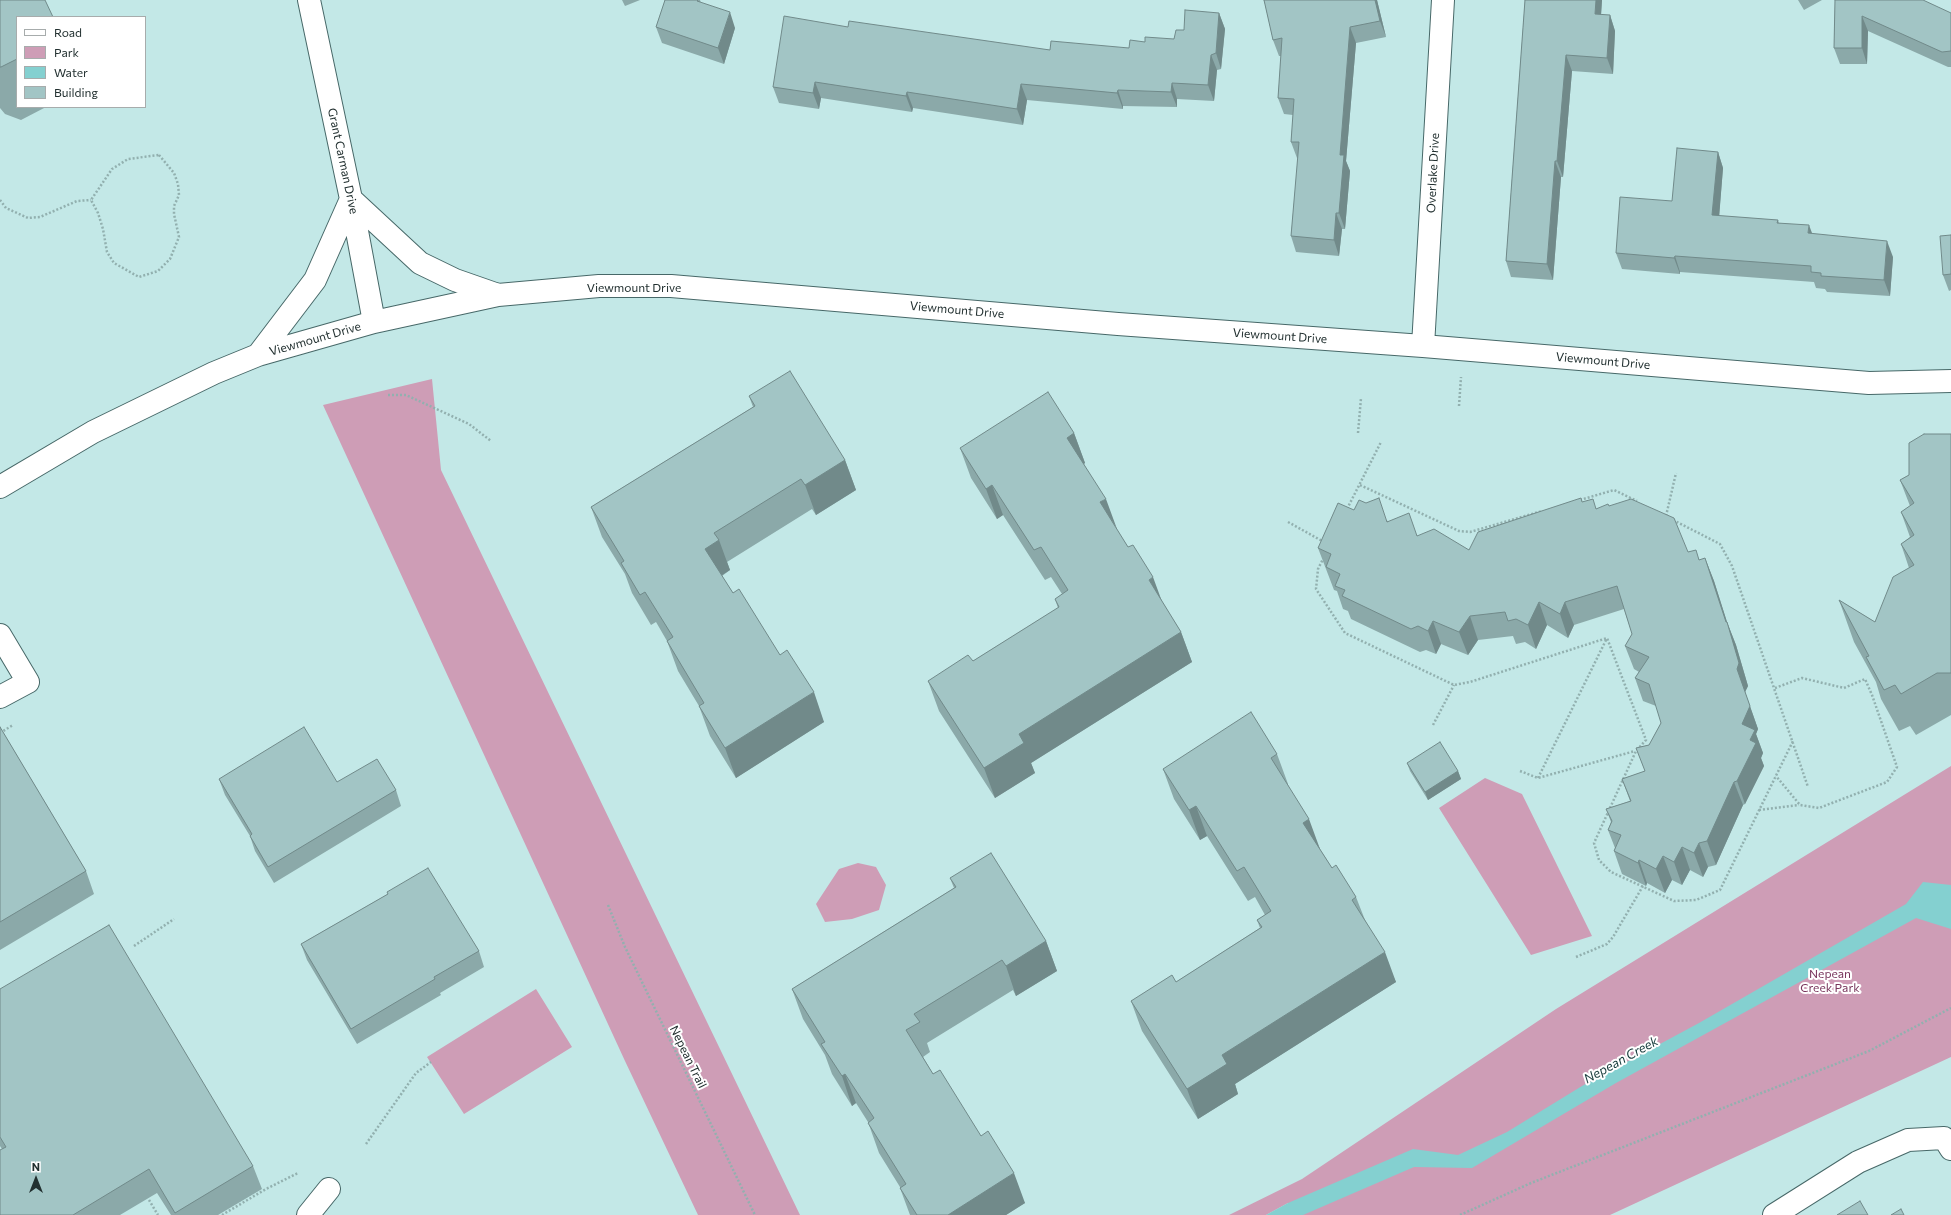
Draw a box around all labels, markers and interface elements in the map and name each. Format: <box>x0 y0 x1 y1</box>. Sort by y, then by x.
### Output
legend <box>16 16 146 108</box>
text: Road <box>54 25 82 39</box>
text: Park <box>54 45 79 59</box>
text: Water <box>54 65 88 79</box>
text: Building <box>54 85 98 99</box>
street label: Grant Carman Drive <box>325 107 361 215</box>
street label: Overlake Drive <box>1424 133 1442 213</box>
street label: Viewmount Drive <box>587 281 681 295</box>
street label: Viewmount Drive <box>909 299 1005 321</box>
street label: Viewmount Drive <box>268 319 362 359</box>
street label: Viewmount Drive <box>1232 326 1328 346</box>
street label: Viewmount Drive <box>1555 350 1651 372</box>
park label: Nepean Creek Park <box>1800 967 1860 995</box>
street label: Nepean Trail <box>667 1023 709 1091</box>
water label: Nepean Creek <box>1581 1033 1661 1087</box>
north arrow <box>16 1159 56 1199</box>
text: N <box>32 1160 40 1173</box>

